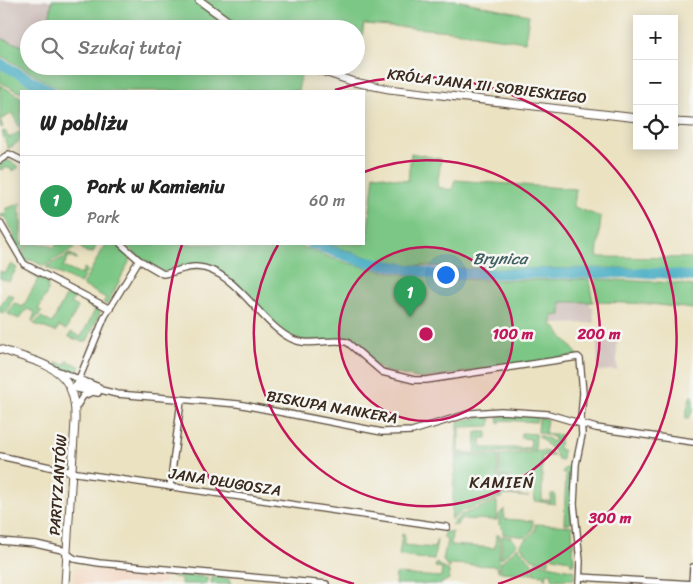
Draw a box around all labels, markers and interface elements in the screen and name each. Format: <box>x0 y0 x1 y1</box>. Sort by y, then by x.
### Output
map controls <box>633 15 678 150</box>
button: + <box>633 15 678 60</box>
search box <box>20 20 365 75</box>
text: Szukaj tutaj <box>78 31 181 64</box>
icon: search <box>38 34 66 62</box>
button: − <box>633 60 678 105</box>
street label: KRÓLA JANA III SOBIESKIEGO <box>386 61 588 111</box>
text: W pobliżu <box>40 104 128 142</box>
button: locate <box>633 105 678 150</box>
text: Park w Kamieniu <box>87 170 225 203</box>
text: 1 <box>53 186 59 215</box>
text: 60 m <box>309 186 345 215</box>
text: Park <box>87 203 120 232</box>
water label: Brynica <box>473 244 529 273</box>
your location <box>433 262 459 288</box>
pin: 1 <box>394 276 426 317</box>
text: 100 m <box>493 321 534 347</box>
text: 200 m <box>576 321 621 347</box>
centre of rings <box>417 325 435 343</box>
street label: BISKUPA NANKERA <box>265 383 399 431</box>
street label: PARTYZANTÓW <box>42 433 75 536</box>
street label: JANA DŁUGOSZA <box>166 460 283 504</box>
district label: KAMIEŃ <box>469 468 535 497</box>
text: 300 m <box>588 505 632 531</box>

